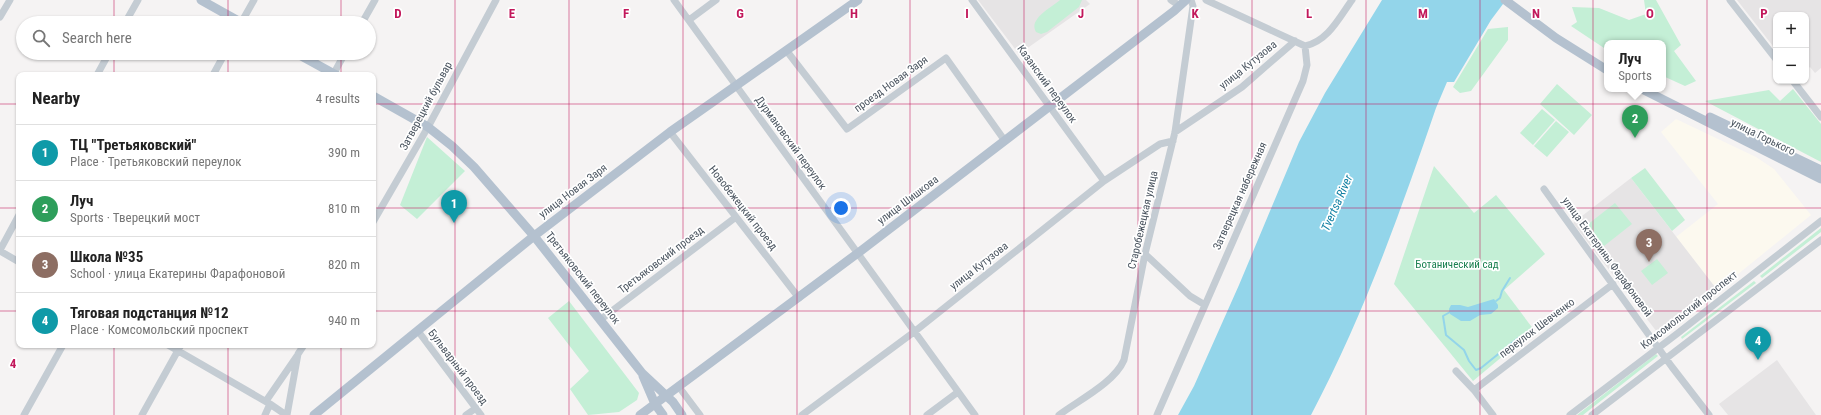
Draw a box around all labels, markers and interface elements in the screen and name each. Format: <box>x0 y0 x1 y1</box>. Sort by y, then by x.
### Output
text: D <box>394 6 402 21</box>
text: E <box>509 6 516 21</box>
text: F <box>623 6 629 21</box>
text: G <box>736 6 744 21</box>
text: H <box>850 6 858 21</box>
text: I <box>965 6 969 21</box>
text: J <box>1078 6 1084 21</box>
text: K <box>1191 6 1199 21</box>
text: L <box>1306 6 1312 21</box>
text: M <box>1418 6 1428 21</box>
text: N <box>1532 6 1540 21</box>
text: O <box>1646 6 1654 21</box>
text: P <box>1760 6 1768 21</box>
map controls <box>1773 12 1809 84</box>
button: + <box>1773 12 1809 48</box>
search box <box>16 16 376 60</box>
icon: search <box>30 27 52 49</box>
text: Search here <box>62 29 132 47</box>
street label: улица Кутузова <box>1217 38 1279 92</box>
popup <box>1604 40 1666 92</box>
street label: Казанский переулок <box>1014 42 1080 126</box>
button: − <box>1773 48 1809 84</box>
text: Луч <box>1618 50 1641 68</box>
street label: проезд Новая Заря <box>852 53 930 115</box>
street label: Затверецкий бульвар <box>397 59 455 153</box>
text: Sports <box>1618 68 1652 83</box>
text: Nearby <box>32 88 80 108</box>
text: 4 results <box>316 91 360 106</box>
street label: Дурмановский переулок <box>753 94 830 193</box>
pin: 2 <box>1622 105 1648 138</box>
street label: улица Горького <box>1729 116 1798 158</box>
text: ТЦ "Третьяковский" <box>70 136 196 154</box>
street label: Затверецкая набережная <box>1210 140 1270 252</box>
text: 1 <box>42 145 48 160</box>
text: 390 m <box>328 145 360 160</box>
text: Place · Третьяковский переулок <box>70 154 242 169</box>
street label: улица Новая Заря <box>536 161 610 221</box>
street label: Новобежецкий проезд <box>706 163 780 253</box>
street label: Старобежецкая улица <box>1125 170 1161 270</box>
water label: Tvertsa River <box>1318 172 1356 233</box>
street label: улица Шишкова <box>875 173 941 227</box>
pin: 1 <box>441 190 467 223</box>
text: Луч <box>70 192 93 210</box>
street label: улица Екатерины Фарафоновой <box>1559 195 1655 319</box>
your location <box>831 198 851 218</box>
text: 2 <box>42 201 48 216</box>
text: 810 m <box>328 201 360 216</box>
text: Sports · Тверецкий мост <box>70 210 200 225</box>
street label: Третьяковский проезд <box>616 224 706 296</box>
street label: Третьяковский переулок <box>543 229 623 327</box>
pin: 3 <box>1636 229 1662 262</box>
street label: улица Кутузова <box>947 239 1011 293</box>
text: Школа №35 <box>70 248 143 266</box>
text: 3 <box>42 257 48 272</box>
text: 820 m <box>328 257 360 272</box>
park label: Ботанический сад <box>1415 258 1499 271</box>
text: School · улица Екатерины Фарафоновой <box>70 266 285 281</box>
street label: Комсомольский проспект <box>1638 268 1740 352</box>
street label: переулок Шевченко <box>1497 295 1578 361</box>
text: Тяговая подстанция №12 <box>70 304 229 322</box>
text: 4 <box>42 313 48 328</box>
text: 940 m <box>328 313 360 328</box>
text: Place · Комсомольский проспект <box>70 322 248 337</box>
street label: Бульварный проезд <box>425 327 491 407</box>
pin: 4 <box>1745 327 1771 360</box>
text: 4 <box>10 356 17 371</box>

